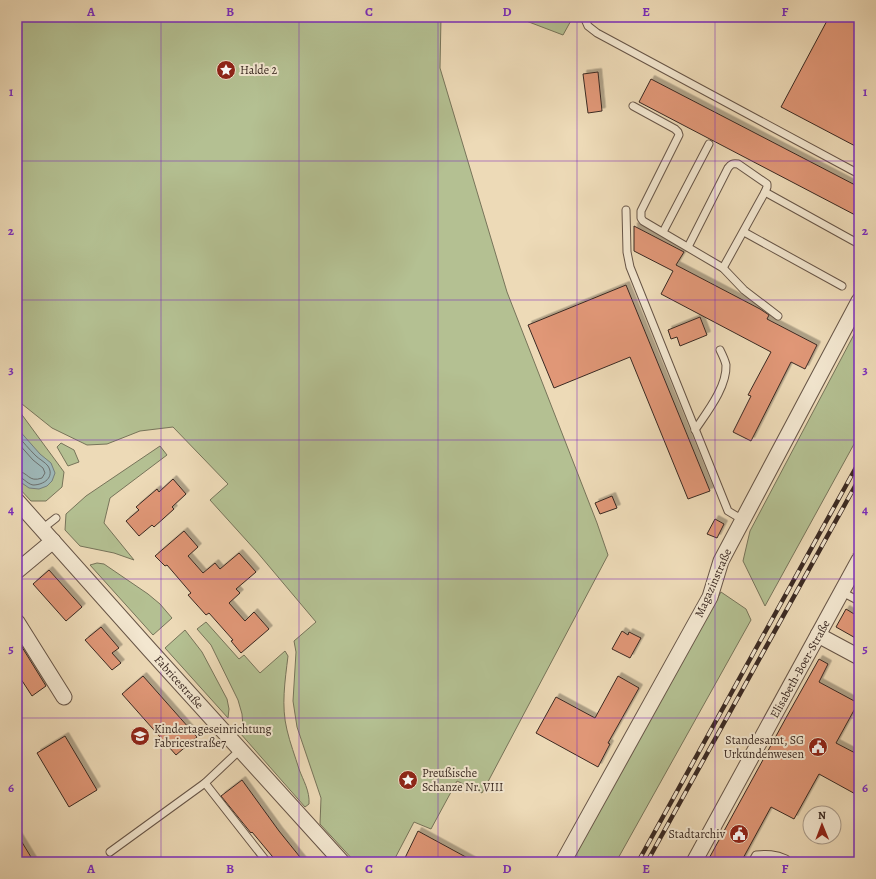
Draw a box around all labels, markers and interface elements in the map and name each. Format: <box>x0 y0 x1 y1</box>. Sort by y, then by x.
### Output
text: A <box>86 3 96 20</box>
text: B <box>226 3 234 20</box>
text: C <box>365 3 373 20</box>
text: D <box>502 3 512 20</box>
text: E <box>642 3 650 20</box>
text: F <box>782 3 789 20</box>
place icon: Halde 2 <box>215 59 237 81</box>
place label: Halde 2 <box>240 62 278 78</box>
text: 1 <box>9 83 14 100</box>
text: 1 <box>863 83 868 100</box>
text: 2 <box>8 222 15 239</box>
text: 2 <box>862 222 869 239</box>
text: 3 <box>8 361 14 378</box>
text: 3 <box>862 361 868 378</box>
text: 4 <box>8 501 14 518</box>
text: 4 <box>862 501 868 518</box>
street label: Magazinstraße <box>691 546 735 620</box>
street label: Elisabeth-Boer-Straße <box>766 617 834 721</box>
text: 5 <box>8 640 14 657</box>
text: 5 <box>862 640 868 657</box>
street label: Fabricestraße <box>151 652 207 712</box>
place label: Kindertageseinrichtung Fabricestraße7 <box>154 721 272 751</box>
school or university icon: Kindertageseinrichtung Fabricestraße7 <box>129 725 151 747</box>
place label: Standesamt, SG Urkundenwesen <box>724 732 804 762</box>
public building icon: Standesamt, SG Urkundenwesen <box>807 736 829 758</box>
place label: Preußische Schanze Nr. VIII <box>422 765 503 795</box>
place icon: Preußische Schanze Nr. VIII <box>397 769 419 791</box>
text: 6 <box>8 779 14 796</box>
text: 6 <box>862 779 868 796</box>
north arrow <box>802 805 842 845</box>
text: N <box>818 808 826 823</box>
public building icon: Stadtarchiv <box>728 823 750 845</box>
place label: Stadtarchiv <box>668 826 726 842</box>
text: A <box>86 860 96 877</box>
text: B <box>226 860 234 877</box>
text: C <box>365 860 373 877</box>
text: D <box>502 860 512 877</box>
text: E <box>642 860 650 877</box>
text: F <box>782 860 789 877</box>

